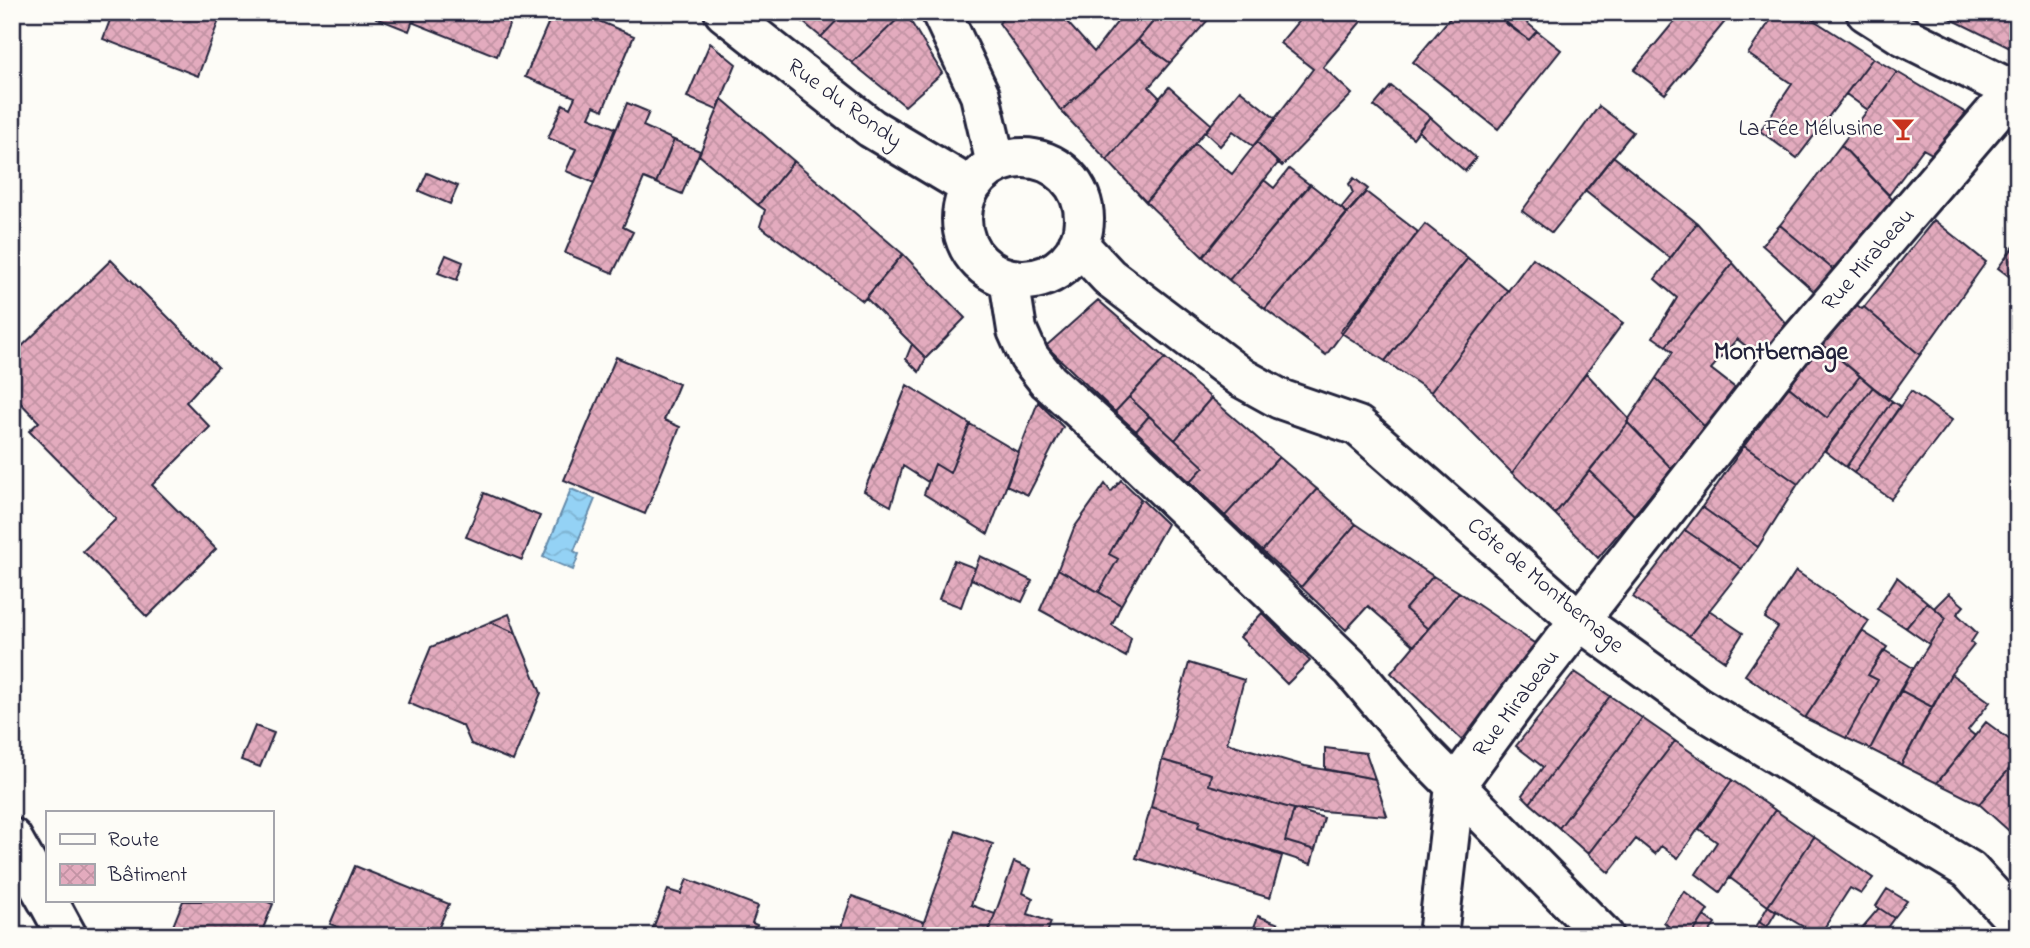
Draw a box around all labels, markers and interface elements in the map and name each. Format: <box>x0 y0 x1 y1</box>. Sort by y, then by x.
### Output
street label: Rue du Rondy <box>778 51 908 159</box>
place label: La Fée Mélusine <box>1738 113 1884 146</box>
bar icon: La Fée Mélusine <box>1889 115 1917 143</box>
street label: Rue Mirabeau <box>1815 201 1923 319</box>
district label: Montbernage <box>1714 334 1850 373</box>
street label: Côte de Montbernage <box>1459 510 1631 663</box>
street label: Rue Mirabeau <box>1465 643 1569 765</box>
legend <box>46 811 273 902</box>
text: Route <box>108 826 160 856</box>
text: Bâtiment <box>107 861 187 891</box>

